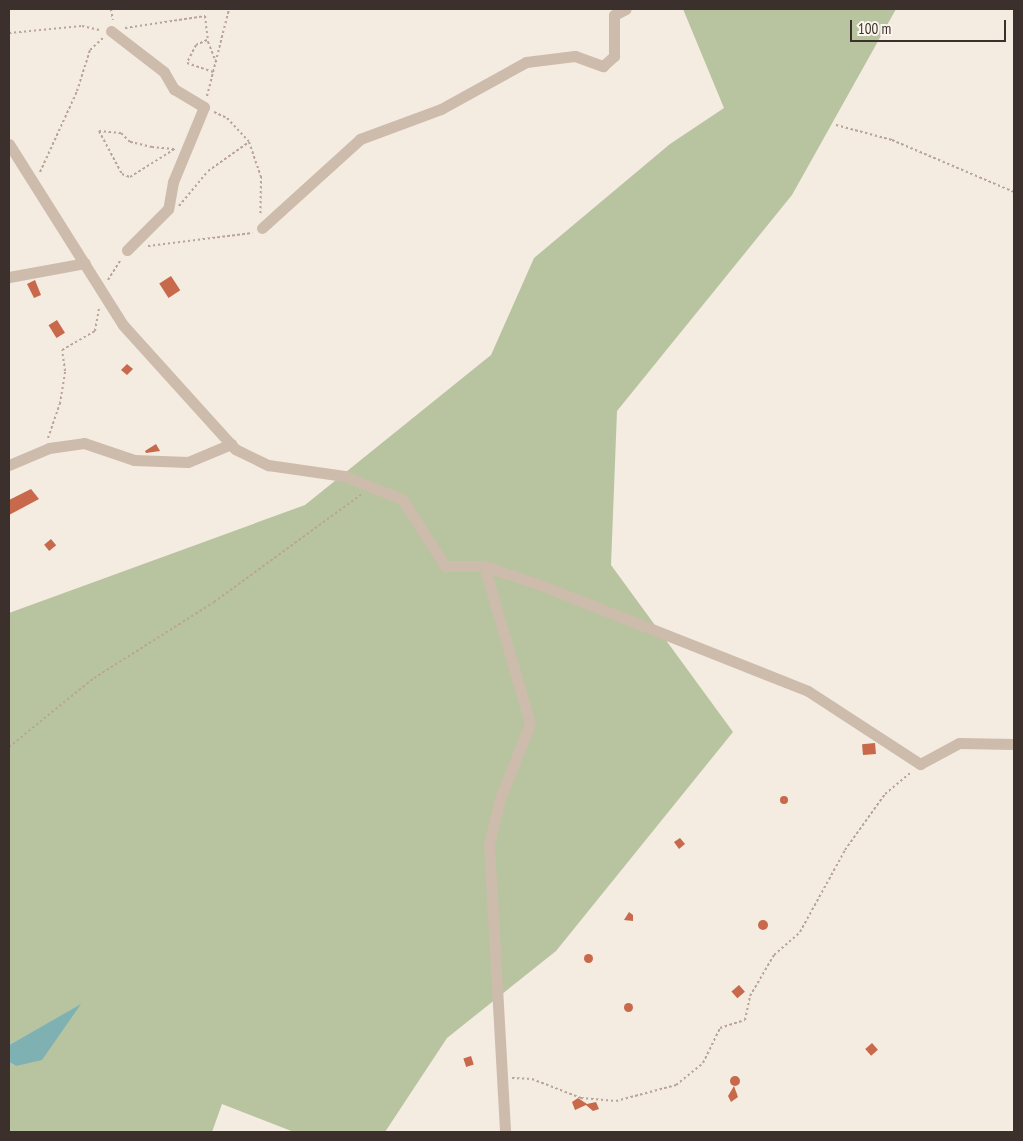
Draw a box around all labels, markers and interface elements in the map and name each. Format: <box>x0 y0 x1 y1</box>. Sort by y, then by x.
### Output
scale bar <box>853 10 1009 42</box>
text: 100 m <box>858 19 891 38</box>

